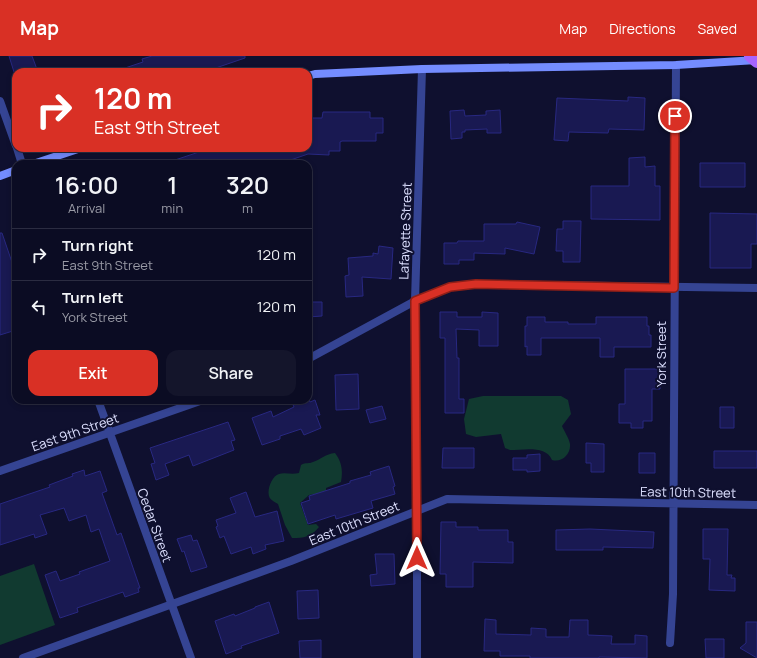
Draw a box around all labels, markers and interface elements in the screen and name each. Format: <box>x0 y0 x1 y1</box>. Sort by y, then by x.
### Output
text: Map <box>20 15 59 41</box>
text: Map <box>559 19 587 38</box>
text: Directions <box>609 19 676 38</box>
text: Saved <box>698 19 737 38</box>
text: 120 m <box>94 79 172 117</box>
icon: right <box>28 84 80 136</box>
pin <box>658 99 692 133</box>
icon: arrive <box>664 105 686 127</box>
text: East 9th Street <box>94 115 220 139</box>
text: 16:00 <box>55 168 119 201</box>
text: 1 <box>167 168 177 201</box>
text: 320 <box>226 168 269 201</box>
street label: Lafayette Street <box>394 182 416 280</box>
text: Arrival <box>68 199 105 217</box>
text: min <box>161 199 183 217</box>
text: m <box>242 199 253 217</box>
text: Turn right <box>62 235 133 256</box>
icon: right <box>28 244 50 266</box>
text: 120 m <box>257 244 296 265</box>
text: East 9th Street <box>62 256 153 274</box>
text: Turn left <box>62 287 124 308</box>
icon: left <box>28 296 50 318</box>
text: 120 m <box>257 296 296 317</box>
text: York Street <box>62 308 128 326</box>
street label: York Street <box>652 321 670 387</box>
button: Exit <box>28 350 158 396</box>
button: Share <box>166 350 296 396</box>
street label: East 9th Street <box>29 409 121 455</box>
street label: East 10th Street <box>640 482 736 502</box>
street label: Cedar Street <box>133 486 177 564</box>
street label: East 10th Street <box>306 497 402 549</box>
position arrow <box>396 537 438 579</box>

